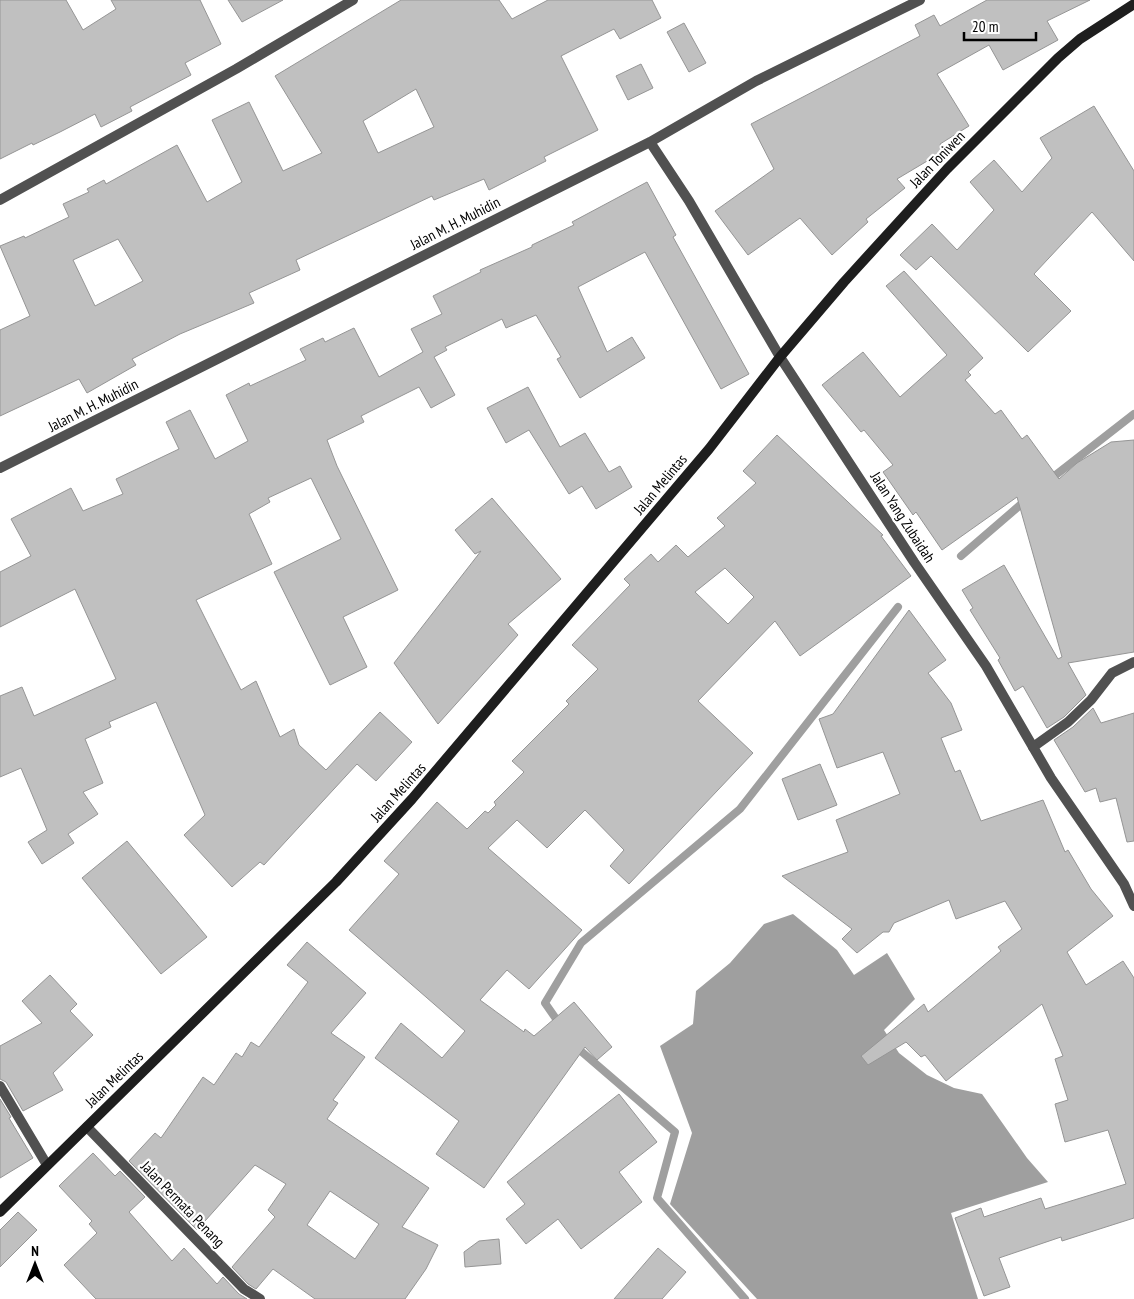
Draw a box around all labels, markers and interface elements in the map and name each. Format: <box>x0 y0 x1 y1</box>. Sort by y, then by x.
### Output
scale bar <box>964 10 1036 42</box>
text: 20 m <box>972 17 998 36</box>
street label: Jalan Toniwen <box>905 127 969 192</box>
street label: Jalan M. H. Muhidin <box>406 192 503 254</box>
street label: Jalan M. H. Muhidin <box>44 374 141 436</box>
street label: Jalan Melintas <box>629 450 691 519</box>
street label: Jalan Yang Zubaidah <box>866 467 939 566</box>
street label: Jalan Melintas <box>366 758 430 826</box>
street label: Jalan Melintas <box>80 1047 147 1112</box>
street label: Jalan Permata Penang <box>136 1156 229 1251</box>
north arrow <box>10 1239 60 1289</box>
text: N <box>31 1242 39 1260</box>

